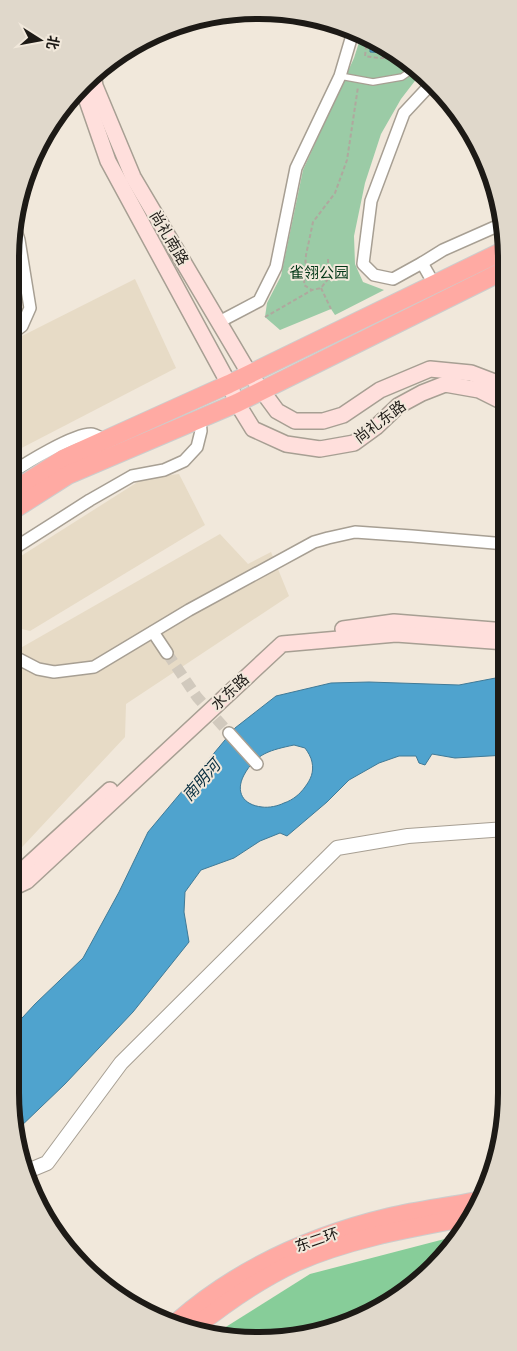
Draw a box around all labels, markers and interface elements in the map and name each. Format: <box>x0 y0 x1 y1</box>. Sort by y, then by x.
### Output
north arrow <box>15 15 65 65</box>
text: 北 <box>41 34 63 51</box>
street label: 尚礼南路 <box>144 207 193 269</box>
park label: 雀翎公园 <box>289 263 349 284</box>
street label: 尚礼东路 <box>350 396 411 449</box>
street label: 水东路 <box>207 669 254 715</box>
water label: 南明河 <box>178 753 228 806</box>
street label: 东二环 <box>292 1223 342 1258</box>

